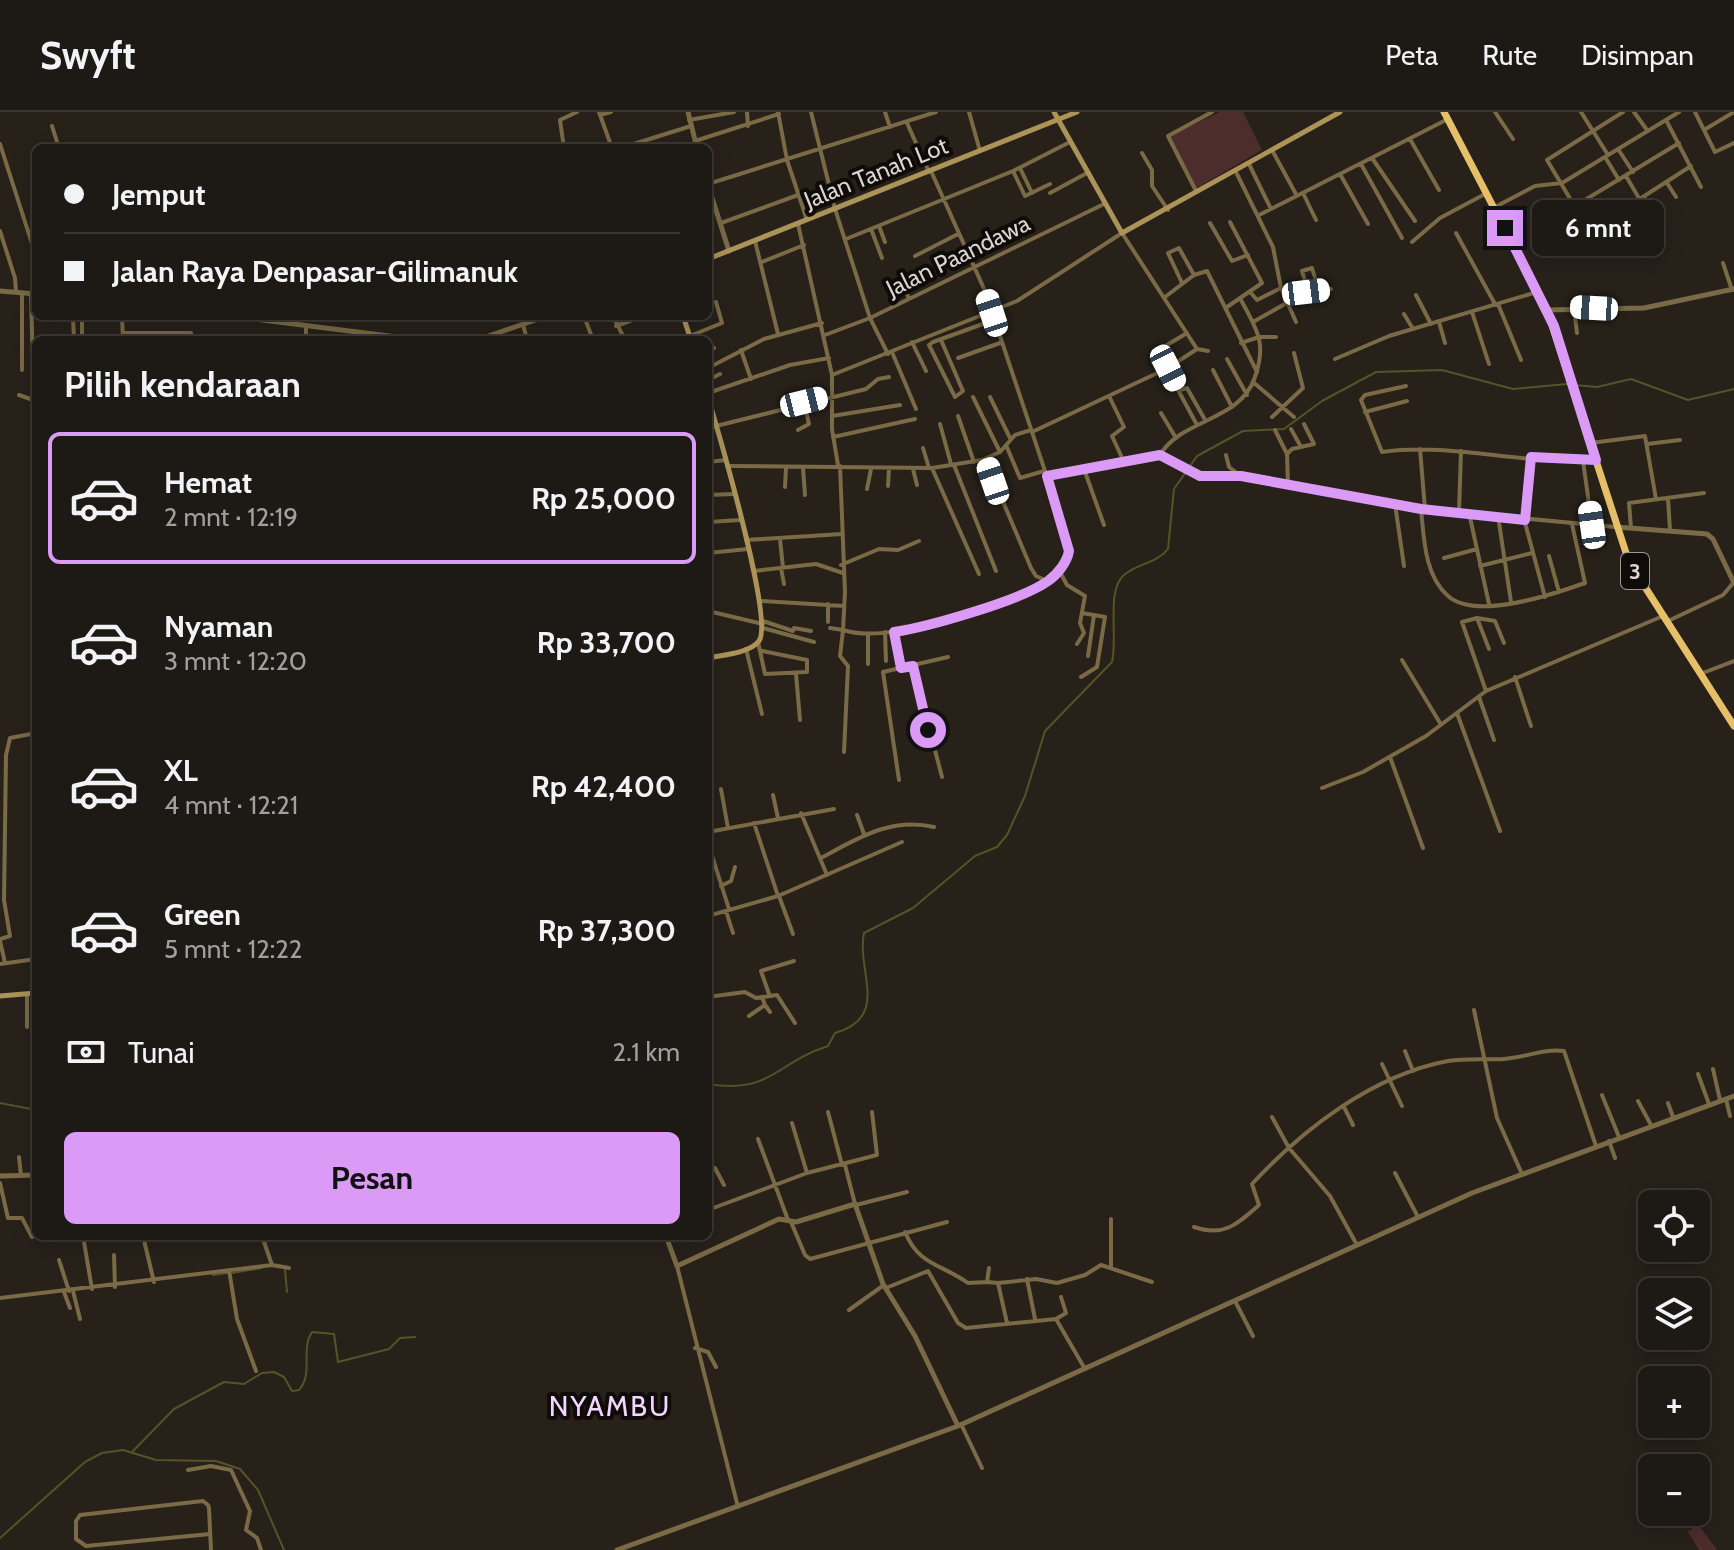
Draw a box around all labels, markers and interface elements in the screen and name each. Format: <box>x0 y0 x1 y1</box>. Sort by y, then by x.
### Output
text: Swyft <box>40 32 136 79</box>
text: Peta <box>1385 38 1438 72</box>
text: Rute <box>1482 38 1537 72</box>
text: Disimpan <box>1581 38 1694 72</box>
street label: Jalan Tanah Lot <box>799 131 952 215</box>
text: Jemput <box>112 176 206 213</box>
callout: 6 mnt <box>1533 200 1665 256</box>
street label: Jalan Paandawa <box>880 208 1035 303</box>
route end <box>1487 210 1523 246</box>
text: 6 mnt <box>1565 212 1631 244</box>
text: Jalan Raya Denpasar-Gilimanuk <box>112 253 518 290</box>
car <box>1281 277 1331 307</box>
car <box>973 286 1011 340</box>
car <box>1569 295 1619 321</box>
car <box>1146 341 1190 395</box>
text: Pilih kendaraan <box>64 362 301 406</box>
car <box>778 385 830 419</box>
car <box>974 454 1012 508</box>
icon: car <box>68 462 140 534</box>
text: Hemat <box>164 464 252 501</box>
text: Rp 25,000 <box>531 480 676 517</box>
car <box>1577 500 1607 550</box>
text: 2 mnt · 12:19 <box>164 501 298 533</box>
road number: 3 <box>1621 553 1649 589</box>
icon: car <box>68 606 140 678</box>
text: Nyaman <box>164 608 273 645</box>
text: Rp 33,700 <box>537 624 676 661</box>
text: 3 mnt · 12:20 <box>164 645 307 677</box>
route start <box>910 712 946 748</box>
icon: car <box>68 750 140 822</box>
text: XL <box>164 752 198 789</box>
text: Rp 42,400 <box>531 768 676 805</box>
text: 4 mnt · 12:21 <box>164 789 298 821</box>
icon: car <box>68 894 140 966</box>
text: Green <box>164 896 241 933</box>
text: Rp 37,300 <box>538 912 676 949</box>
text: 5 mnt · 12:22 <box>164 933 302 965</box>
icon: cash <box>64 1030 108 1074</box>
text: Tunai <box>128 1034 195 1071</box>
text: 2.1 km <box>613 1036 680 1068</box>
button: Pesan <box>64 1132 680 1224</box>
map controls <box>1638 1190 1710 1526</box>
button: locate <box>1638 1190 1710 1262</box>
button: layers <box>1638 1278 1710 1350</box>
button: + <box>1638 1366 1710 1438</box>
district label: NYAMBU <box>549 1389 671 1423</box>
button: − <box>1638 1454 1710 1526</box>

